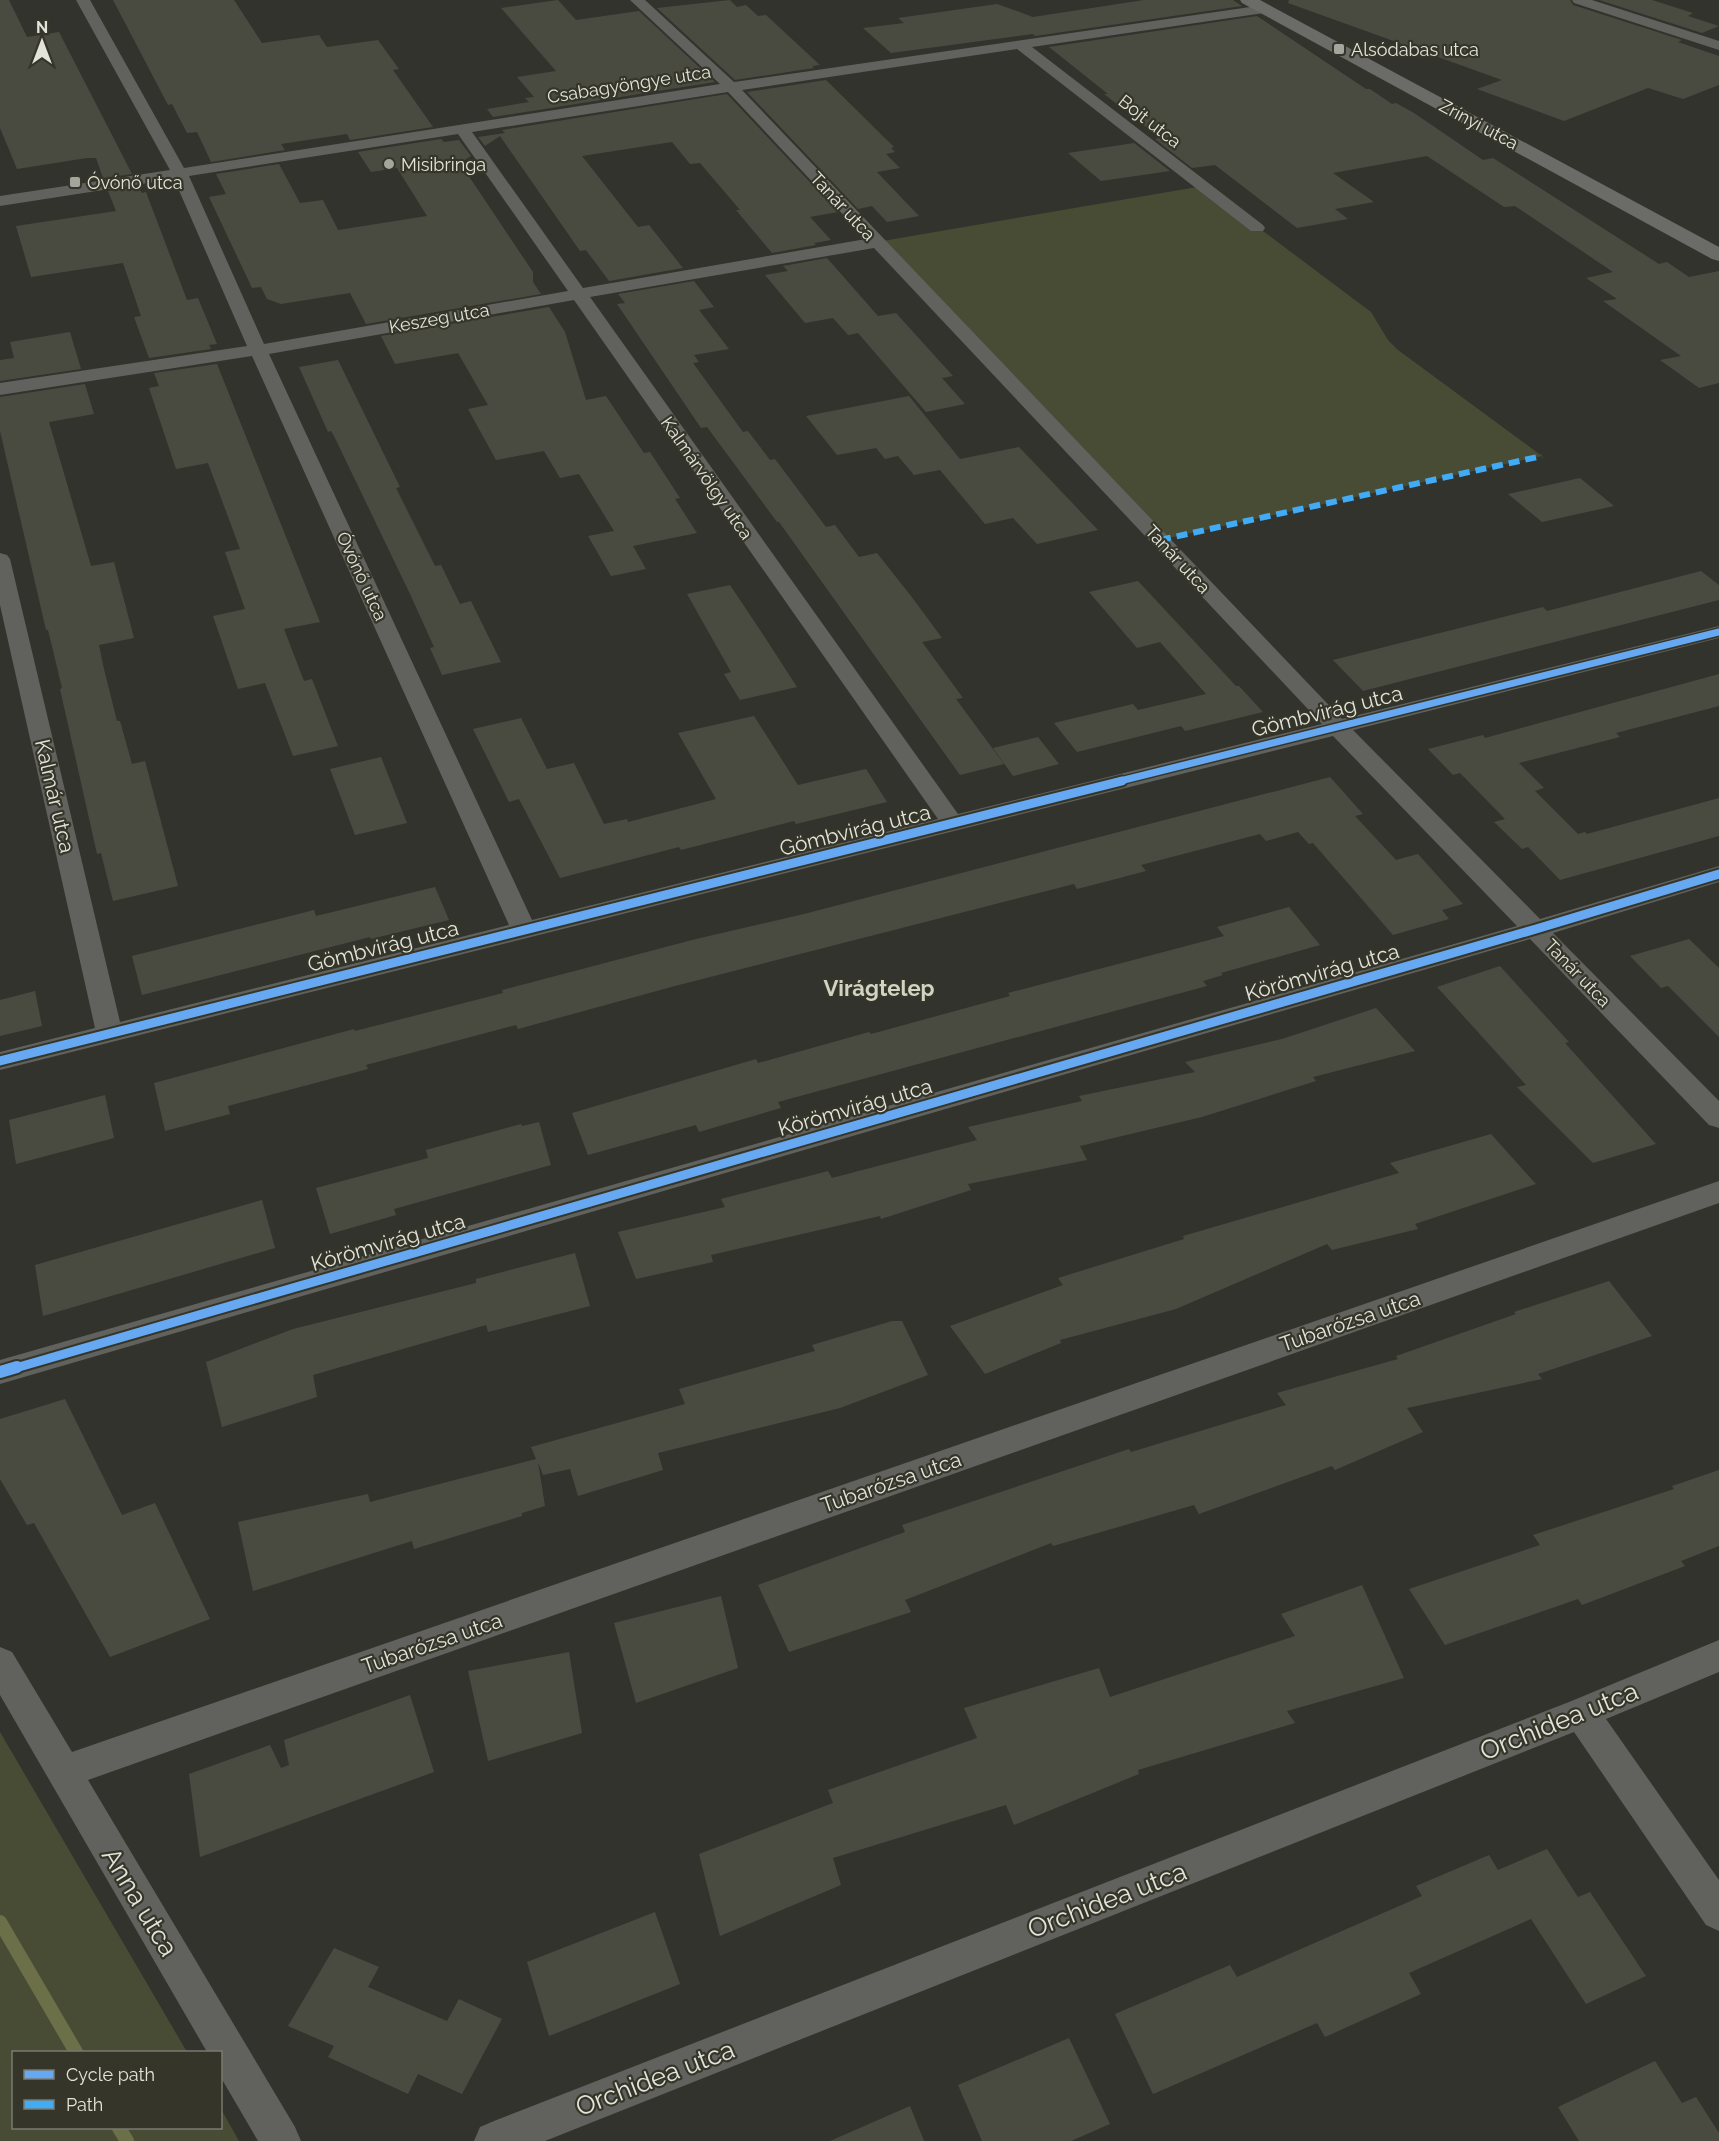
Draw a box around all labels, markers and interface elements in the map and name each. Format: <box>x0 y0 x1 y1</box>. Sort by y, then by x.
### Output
north arrow <box>12 12 72 72</box>
text: N <box>36 18 48 37</box>
place label: Alsódabas utca <box>1351 39 1479 60</box>
marker: Alsódabas utca <box>1332 42 1346 56</box>
street label: Csabagyöngye utca <box>546 61 712 107</box>
street label: Bojt utca <box>1115 90 1185 152</box>
street label: Zrínyi utca <box>1436 94 1522 154</box>
place label: Misibringa <box>401 154 486 175</box>
marker: Misibringa <box>382 157 396 171</box>
street label: Tanár utca <box>806 167 880 245</box>
place label: Óvónő utca <box>87 171 183 193</box>
marker: Óvónő utca <box>68 175 82 189</box>
street label: Keszeg utca <box>387 299 491 337</box>
street label: Kalmárvölgy utca <box>657 413 757 543</box>
street label: Tanár utca <box>1141 520 1215 598</box>
street label: Óvónő utca <box>332 528 393 624</box>
street label: Gömbvirág utca <box>1249 680 1405 742</box>
street label: Kalmár utca <box>30 737 80 855</box>
street label: Gömbvirág utca <box>777 799 933 861</box>
street label: Gömbvirág utca <box>305 915 461 977</box>
street label: Tanár utca <box>1541 935 1615 1011</box>
street label: Körömvirág utca <box>1242 938 1402 1006</box>
district label: Virágtelep <box>823 975 935 1001</box>
street label: Körömvirág utca <box>775 1073 935 1141</box>
street label: Körömvirág utca <box>308 1208 468 1276</box>
street label: Tubarózsa utca <box>1277 1285 1423 1357</box>
street label: Tubarózsa utca <box>818 1446 964 1518</box>
street label: Tubarózsa utca <box>359 1607 505 1679</box>
street label: Orchidea utca <box>1476 1676 1642 1766</box>
street label: Anna utca <box>96 1842 184 1962</box>
street label: Orchidea utca <box>1023 1856 1191 1944</box>
street label: Orchidea utca <box>571 2034 739 2122</box>
legend <box>12 2051 222 2129</box>
text: Cycle path <box>66 2064 155 2085</box>
text: Path <box>66 2094 103 2115</box>

